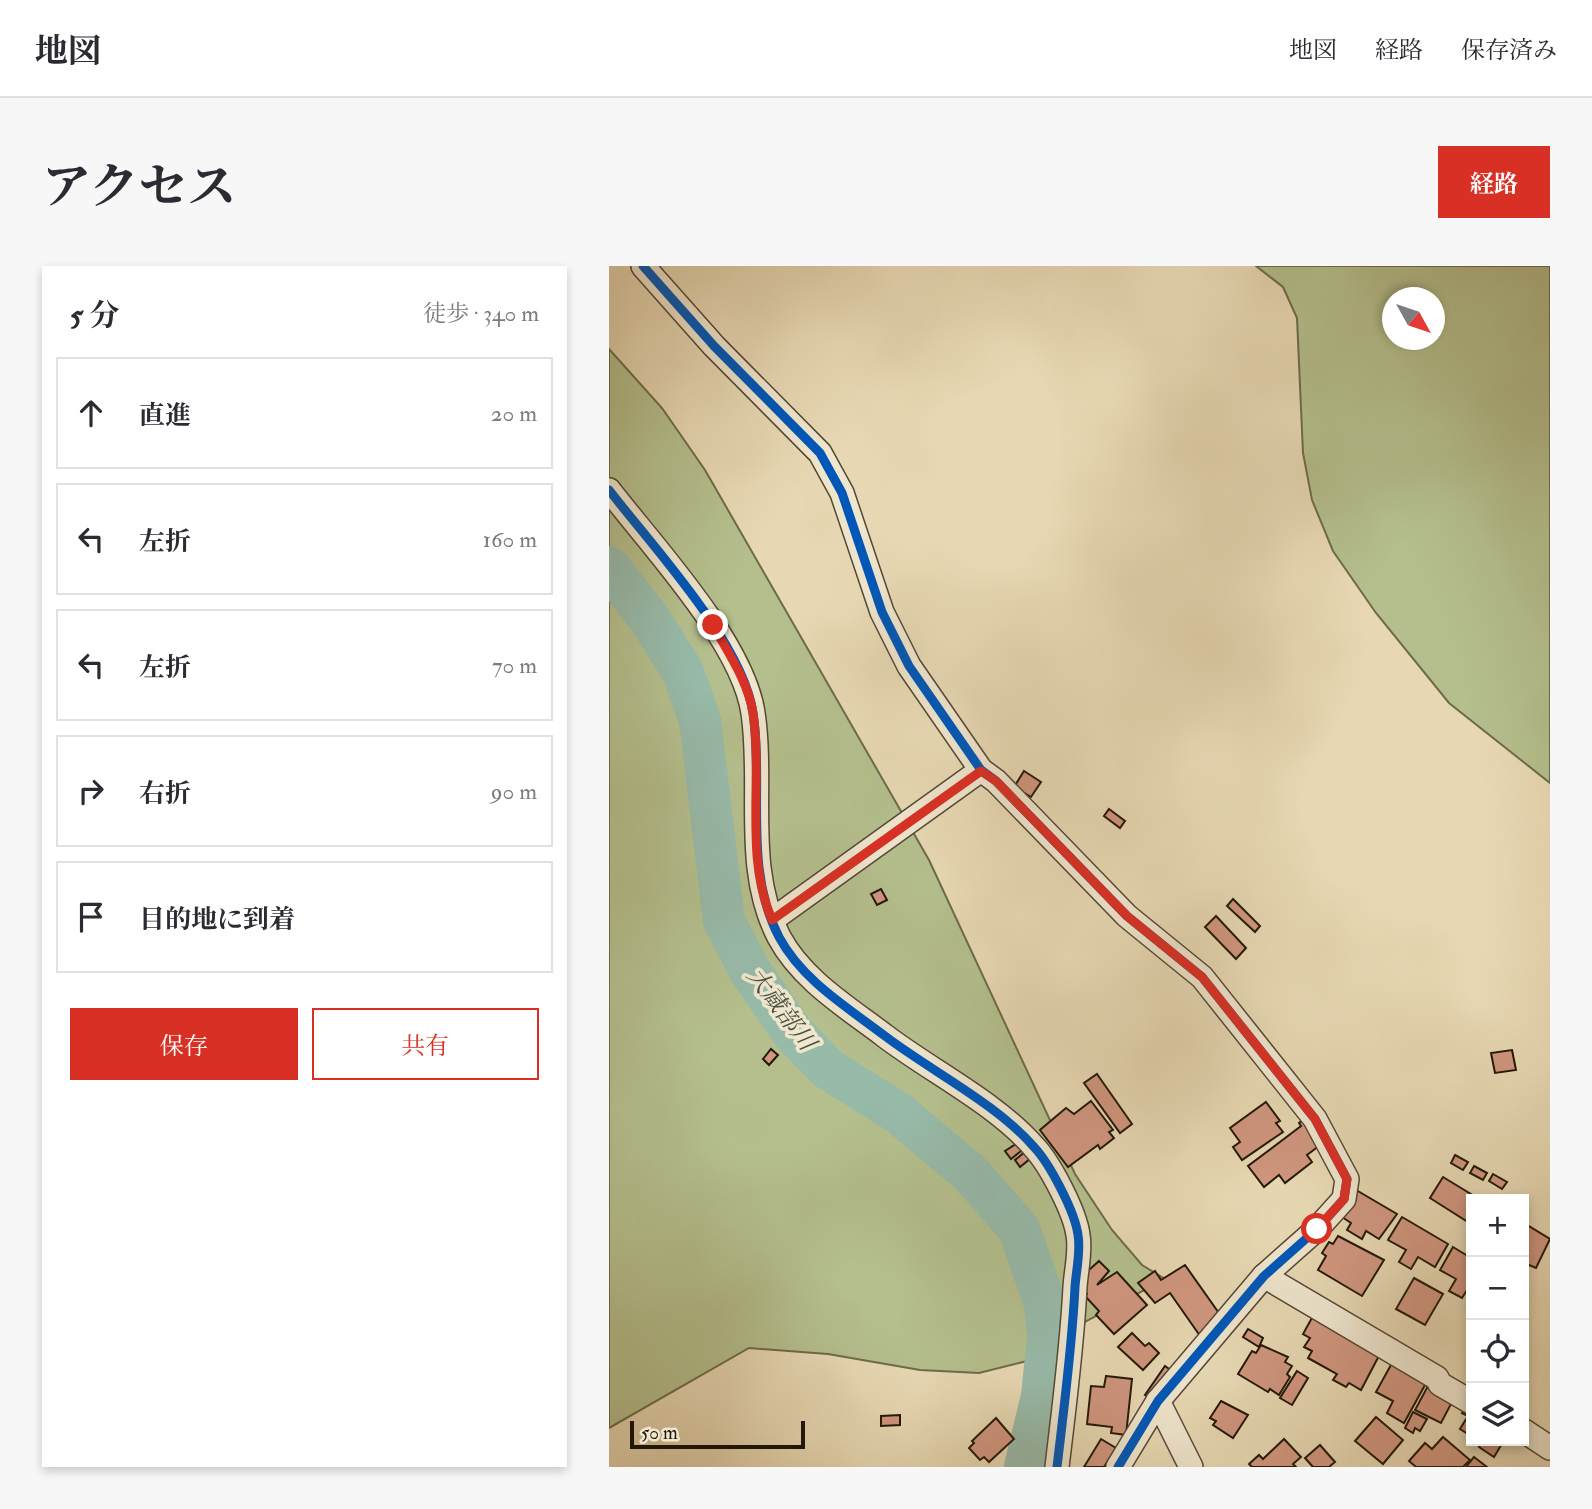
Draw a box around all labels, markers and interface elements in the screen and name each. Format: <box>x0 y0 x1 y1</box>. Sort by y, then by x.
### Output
text: 地図 <box>35 31 101 72</box>
text: 地図 <box>1289 35 1337 66</box>
text: 経路 <box>1375 35 1423 66</box>
text: 保存済み <box>1461 35 1557 66</box>
button: 経路 <box>1438 146 1550 218</box>
text: アクセス <box>42 157 237 218</box>
north arrow <box>1382 287 1445 350</box>
text: 5 分 <box>70 297 120 334</box>
text: 徒歩 · 340 m <box>423 299 539 328</box>
icon: ahead <box>72 394 110 432</box>
text: 20 m <box>491 399 537 428</box>
text: 直進 <box>139 400 191 432</box>
icon: left <box>72 520 110 558</box>
text: 160 m <box>483 525 537 554</box>
text: 左折 <box>139 526 191 558</box>
route end <box>697 609 728 640</box>
icon: left <box>72 646 110 684</box>
text: 70 m <box>492 651 537 680</box>
text: 左折 <box>139 652 191 684</box>
icon: right <box>72 772 110 810</box>
text: 90 m <box>491 777 537 806</box>
text: 右折 <box>139 778 191 810</box>
icon: arrive <box>72 898 110 936</box>
text: 目的地に到着 <box>139 904 295 936</box>
water label: 大蔵部川 <box>740 961 824 1059</box>
button: 保存 <box>70 1008 298 1080</box>
button: 共有 <box>312 1008 539 1080</box>
map controls <box>1466 1194 1529 1446</box>
button: + <box>1466 1194 1529 1257</box>
route start <box>1301 1213 1332 1244</box>
button: − <box>1466 1257 1529 1320</box>
button: locate <box>1466 1320 1529 1383</box>
button: layers <box>1466 1383 1529 1446</box>
scale bar <box>630 1418 805 1450</box>
text: 50 m <box>641 1421 678 1445</box>

